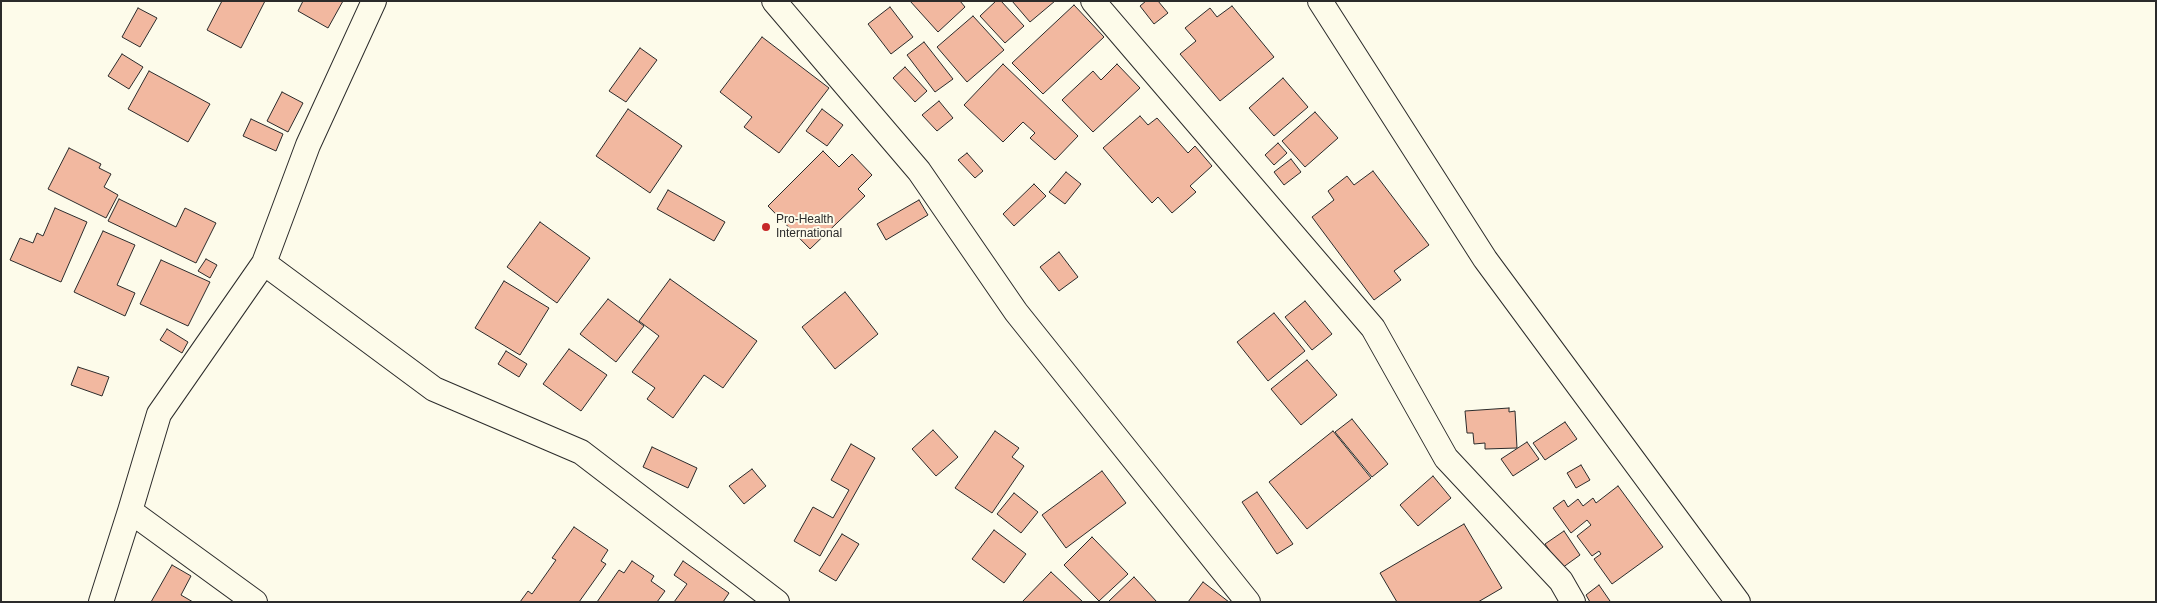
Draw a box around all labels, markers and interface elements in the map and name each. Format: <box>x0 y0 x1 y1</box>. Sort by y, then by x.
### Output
place label: Pro-Health International <box>776 213 842 241</box>
marker: Pro-Health International <box>760 221 772 233</box>

